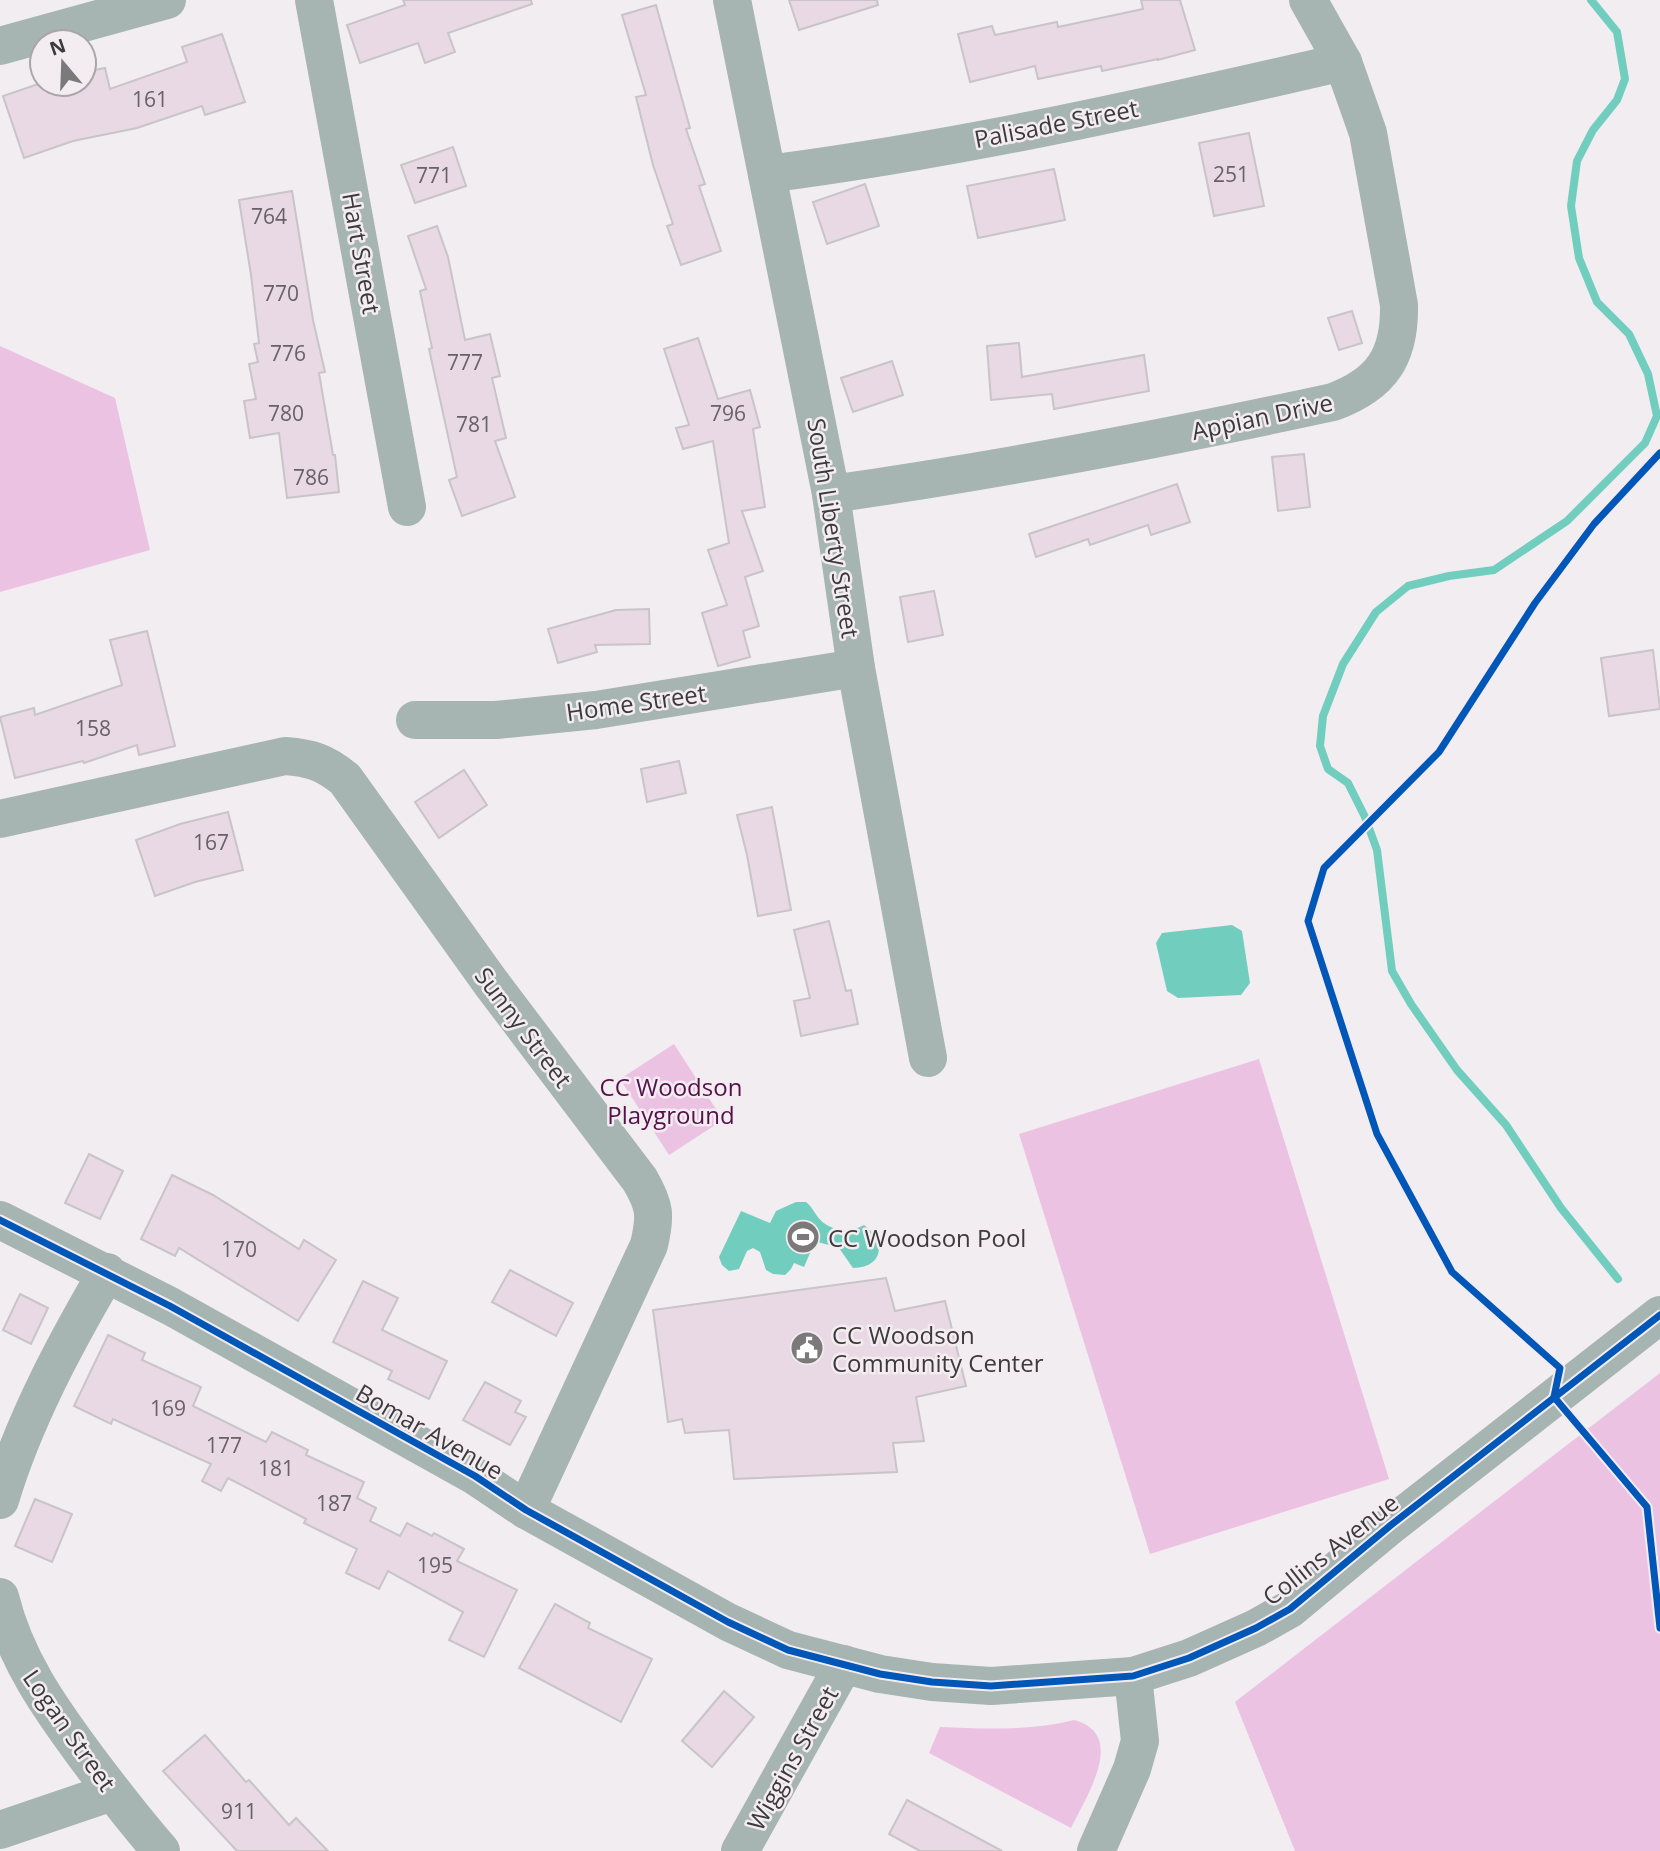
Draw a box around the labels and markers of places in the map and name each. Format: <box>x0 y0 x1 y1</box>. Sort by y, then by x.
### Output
sports icon: CC Woodson Pool <box>784 1218 822 1256</box>
place label: CC Woodson Pool <box>828 1221 1026 1254</box>
place label: CC Woodson Community Center <box>832 1318 1044 1379</box>
public building icon: CC Woodson Community Center <box>788 1329 826 1367</box>

